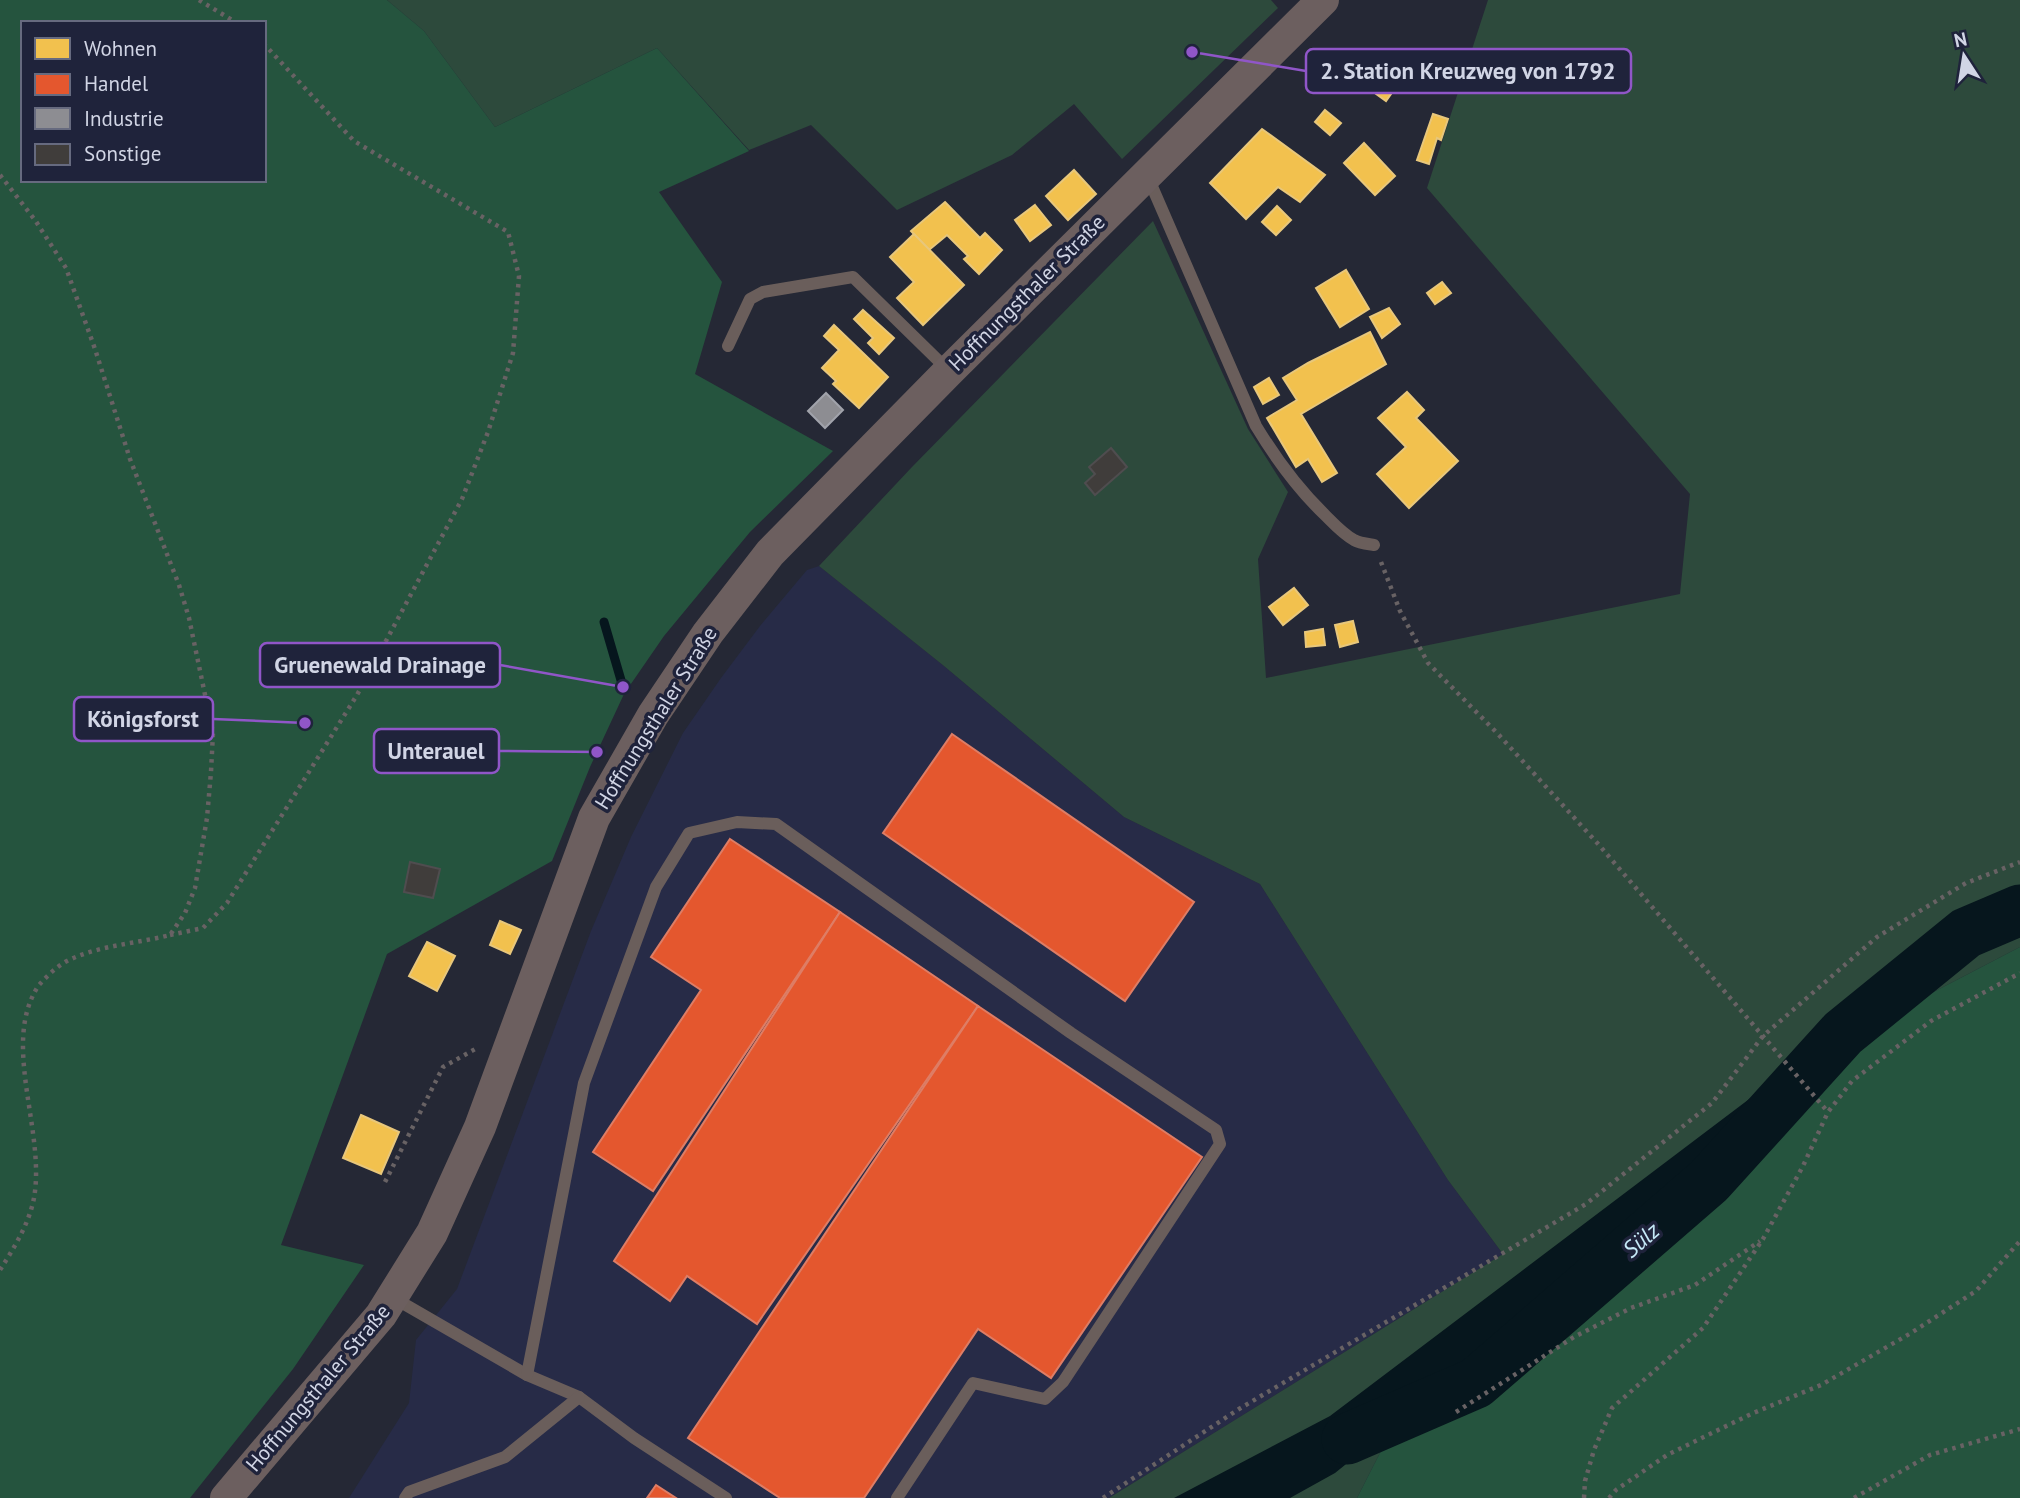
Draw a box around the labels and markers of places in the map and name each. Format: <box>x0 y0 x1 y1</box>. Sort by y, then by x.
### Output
callout: 2. Station Kreuzweg von 1792 <box>1306 49 1631 93</box>
callout: Gruenewald Drainage <box>260 643 500 687</box>
callout: Königsforst <box>74 697 213 741</box>
callout: Unterauel <box>374 729 499 773</box>

